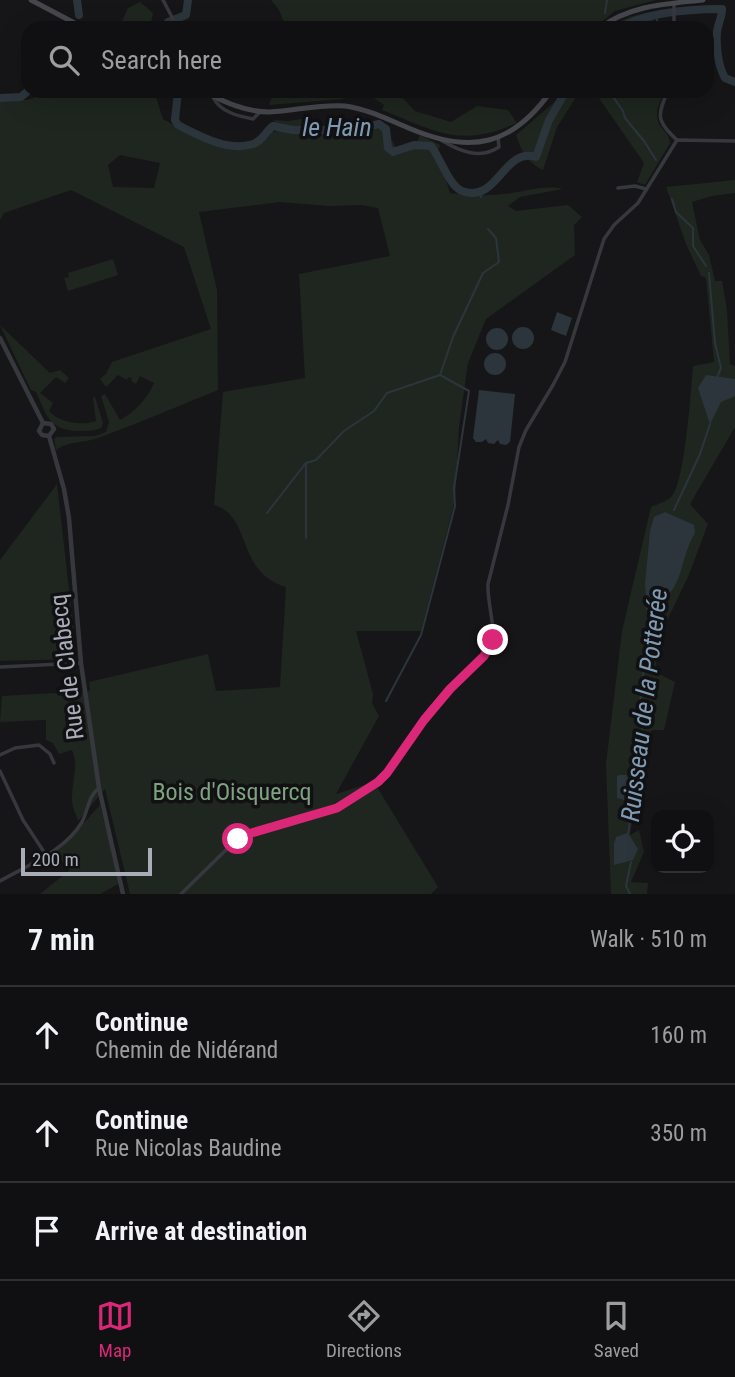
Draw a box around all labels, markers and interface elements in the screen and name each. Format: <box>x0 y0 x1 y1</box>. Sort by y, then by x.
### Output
search box <box>21 21 714 98</box>
icon: search <box>45 41 83 79</box>
text: Search here <box>101 45 222 75</box>
water label: le Hain <box>302 112 372 142</box>
water label: Ruisseau de la Potterée <box>615 587 673 823</box>
street label: Rue de Clabecq <box>44 593 90 741</box>
route end <box>477 624 508 655</box>
park label: Bois d'Oisquercq <box>152 778 312 806</box>
map controls <box>651 810 714 873</box>
button: locate <box>651 810 714 873</box>
route start <box>222 823 253 854</box>
scale bar <box>21 845 152 877</box>
text: 200 m <box>32 848 79 871</box>
text: 7 min <box>28 922 95 957</box>
text: Walk · 510 m <box>590 926 707 953</box>
text: Continue <box>95 1007 188 1037</box>
icon: ahead <box>28 1016 66 1054</box>
text: 160 m <box>650 1022 707 1049</box>
text: Chemin de Nidérand <box>95 1037 278 1064</box>
text: Continue <box>95 1105 188 1135</box>
icon: ahead <box>28 1114 66 1152</box>
text: 350 m <box>650 1120 707 1147</box>
text: Rue Nicolas Baudine <box>95 1135 281 1162</box>
icon: arrive <box>28 1212 66 1250</box>
text: Arrive at destination <box>95 1216 307 1246</box>
tab: Map <box>96 1297 134 1362</box>
tab: Directions <box>326 1297 402 1362</box>
tab: Saved <box>594 1297 639 1362</box>

